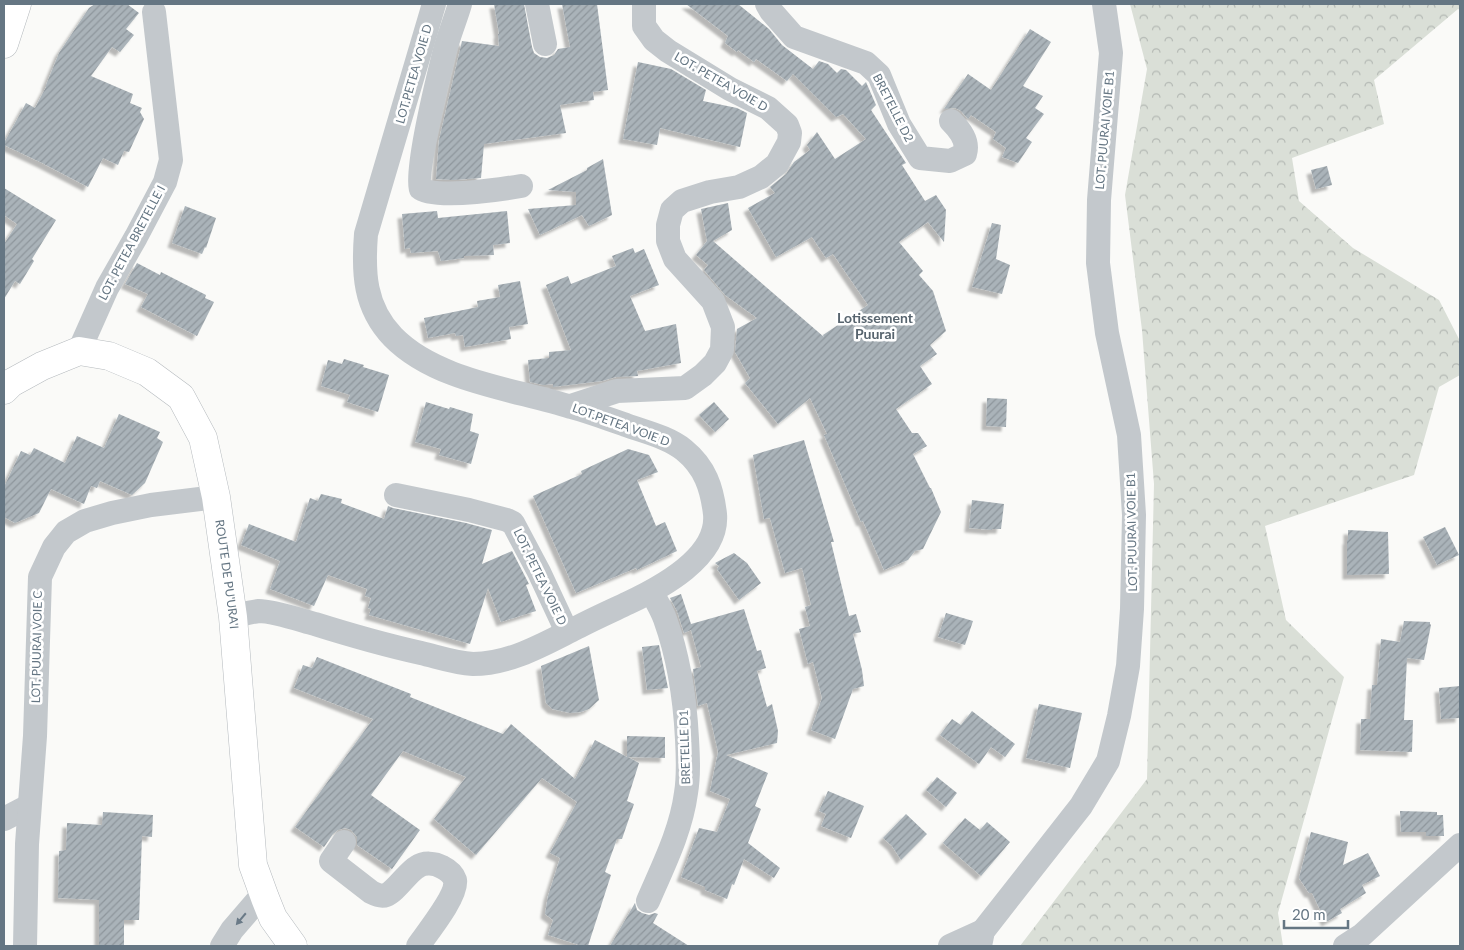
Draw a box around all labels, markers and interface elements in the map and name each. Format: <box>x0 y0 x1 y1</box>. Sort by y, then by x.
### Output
street label: LOT.PETEA VOIE D <box>392 23 435 125</box>
street label: LOT. PETEA VOIE D <box>672 49 771 114</box>
street label: LOT. PUURAI VOIE B1 <box>1092 70 1117 190</box>
street label: BRETELLE D2 <box>870 71 917 144</box>
street label: LOT. PETEA BRETELLE I <box>95 183 168 303</box>
district label: Lotissement Puurai <box>837 309 914 342</box>
street label: LOT.PETEA VOIE D <box>570 400 672 449</box>
street label: LOT. PUURAI VOIE B1 <box>1123 472 1140 592</box>
street label: ROUTE DE PU'URA'I <box>212 519 242 629</box>
street label: LOT. PETEA VOIE D <box>511 526 570 628</box>
street label: LOT. PUURAI VOIE C <box>28 591 45 703</box>
street label: BRETELLE D1 <box>676 709 693 785</box>
scale bar <box>1284 898 1348 930</box>
text: 20 m <box>1292 905 1326 923</box>
one-way arrow <box>236 912 247 925</box>

